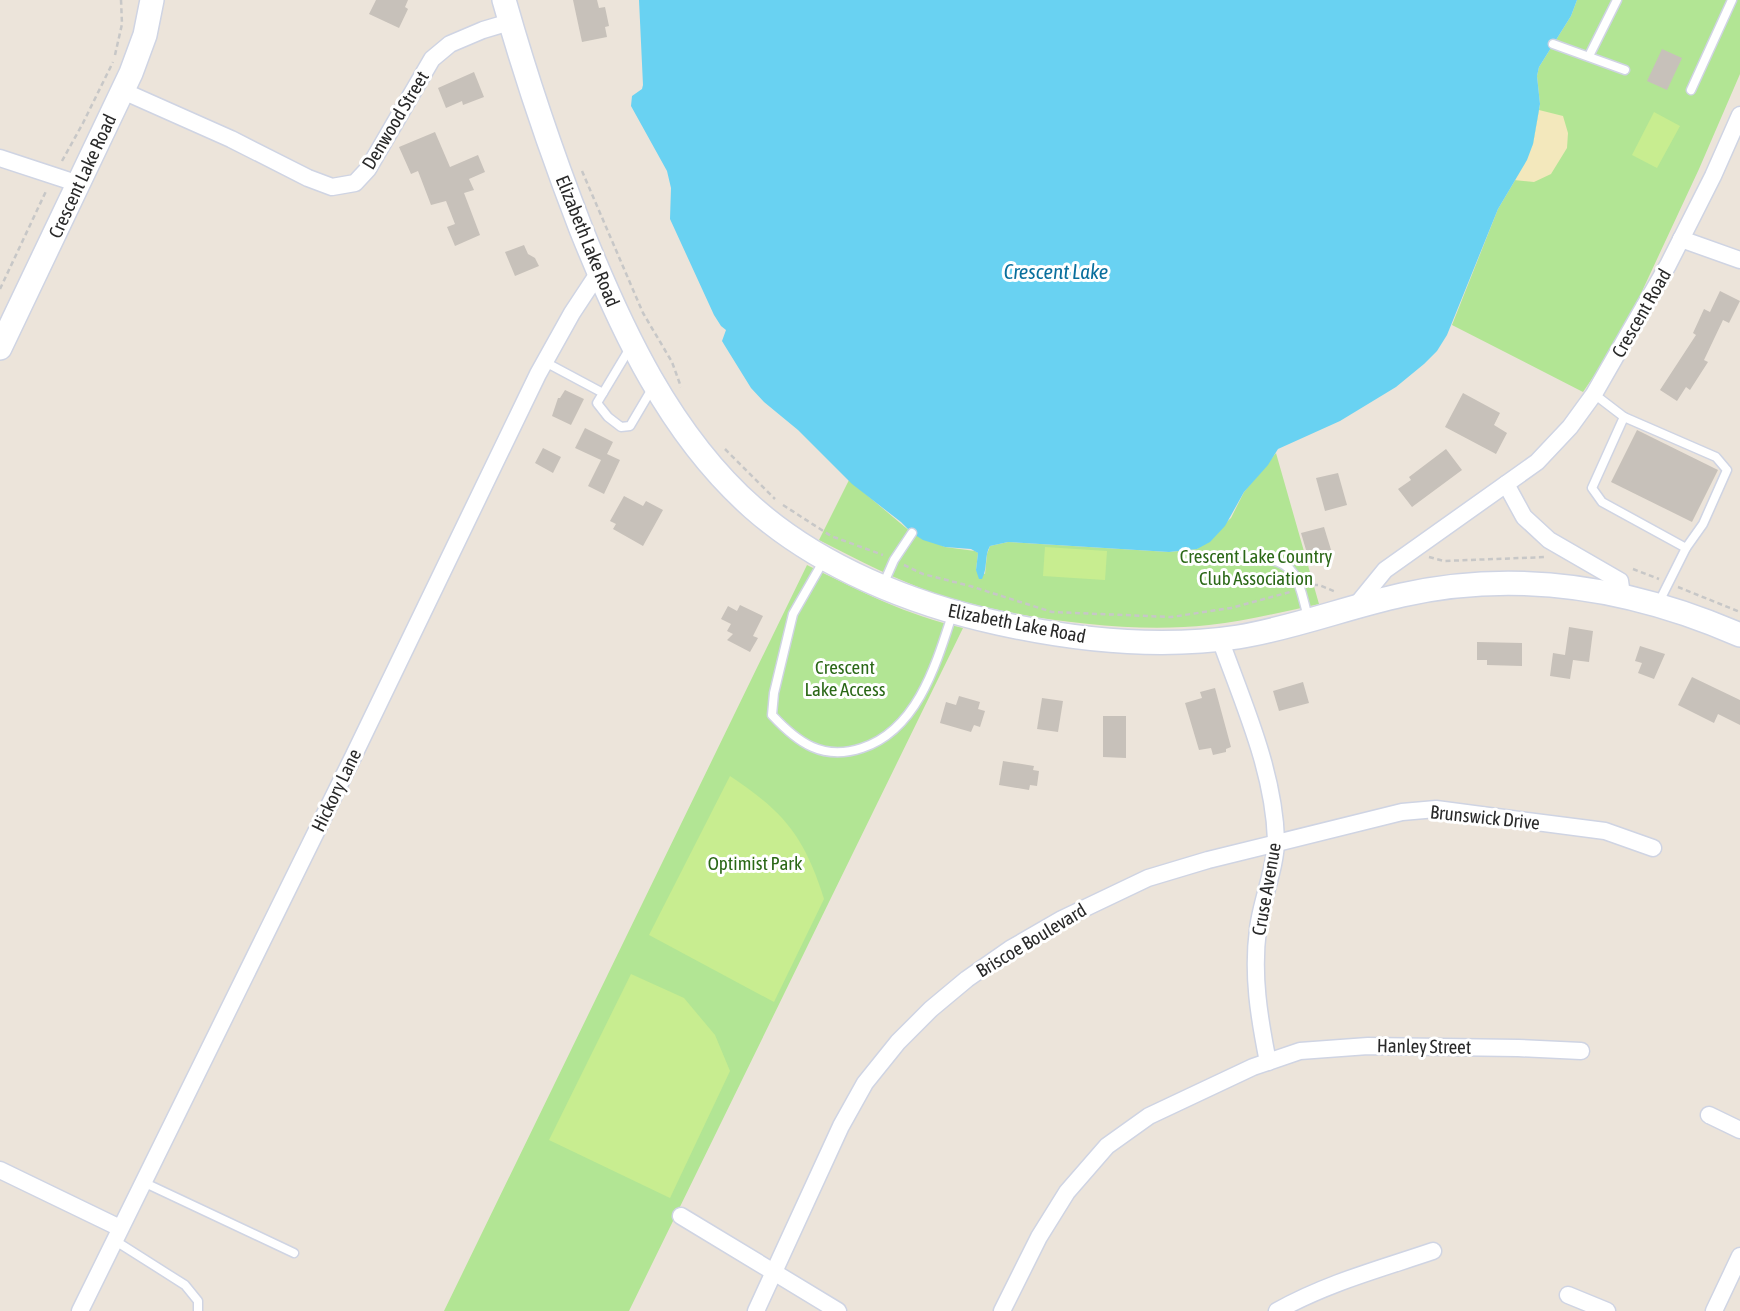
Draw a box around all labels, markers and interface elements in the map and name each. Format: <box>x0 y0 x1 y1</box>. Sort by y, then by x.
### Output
street label: Denwood Street <box>357 67 433 173</box>
street label: Crescent Lake Road <box>44 111 120 241</box>
street label: Elizabeth Lake Road <box>552 172 624 310</box>
water label: Crescent Lake <box>1004 259 1108 283</box>
street label: Crescent Road <box>1607 265 1675 361</box>
park label: Crescent Lake Country Club Association <box>1180 545 1332 589</box>
street label: Elizabeth Lake Road <box>946 599 1088 647</box>
park label: Crescent Lake Access <box>805 656 886 700</box>
street label: Hickory Lane <box>307 745 365 835</box>
street label: Brunswick Drive <box>1429 800 1541 834</box>
street label: Cruse Avenue <box>1247 841 1285 937</box>
park label: Optimist Park <box>708 852 803 874</box>
street label: Briscoe Boulevard <box>972 899 1090 981</box>
street label: Hanley Street <box>1377 1034 1471 1058</box>

